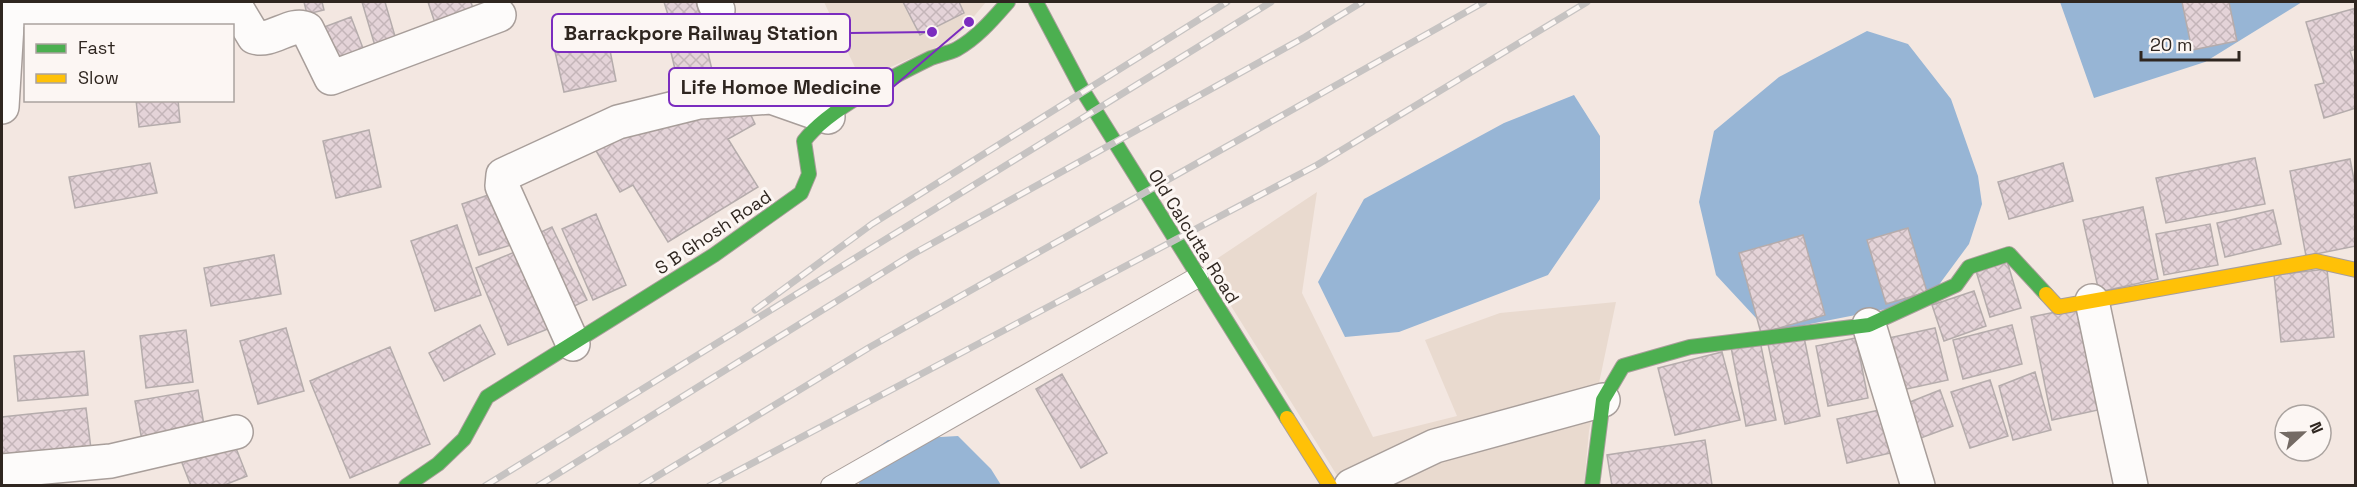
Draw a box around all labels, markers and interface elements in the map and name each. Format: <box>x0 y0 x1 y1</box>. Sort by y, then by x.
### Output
callout: Barrackpore Railway Station <box>552 14 850 52</box>
text: Barrackpore Railway Station <box>564 20 838 46</box>
legend <box>24 24 234 102</box>
scale bar <box>2141 24 2238 62</box>
text: 20 m <box>2150 33 2193 56</box>
text: Fast <box>78 36 115 59</box>
text: Slow <box>78 66 119 89</box>
callout: Life Homoe Medicine <box>669 68 893 106</box>
text: Life Homoe Medicine <box>681 74 881 100</box>
street label: Old Calcutta Road <box>1143 165 1245 307</box>
street label: S B Ghosh Road <box>650 185 776 279</box>
north arrow <box>2273 403 2333 463</box>
text: N <box>2305 419 2328 436</box>

